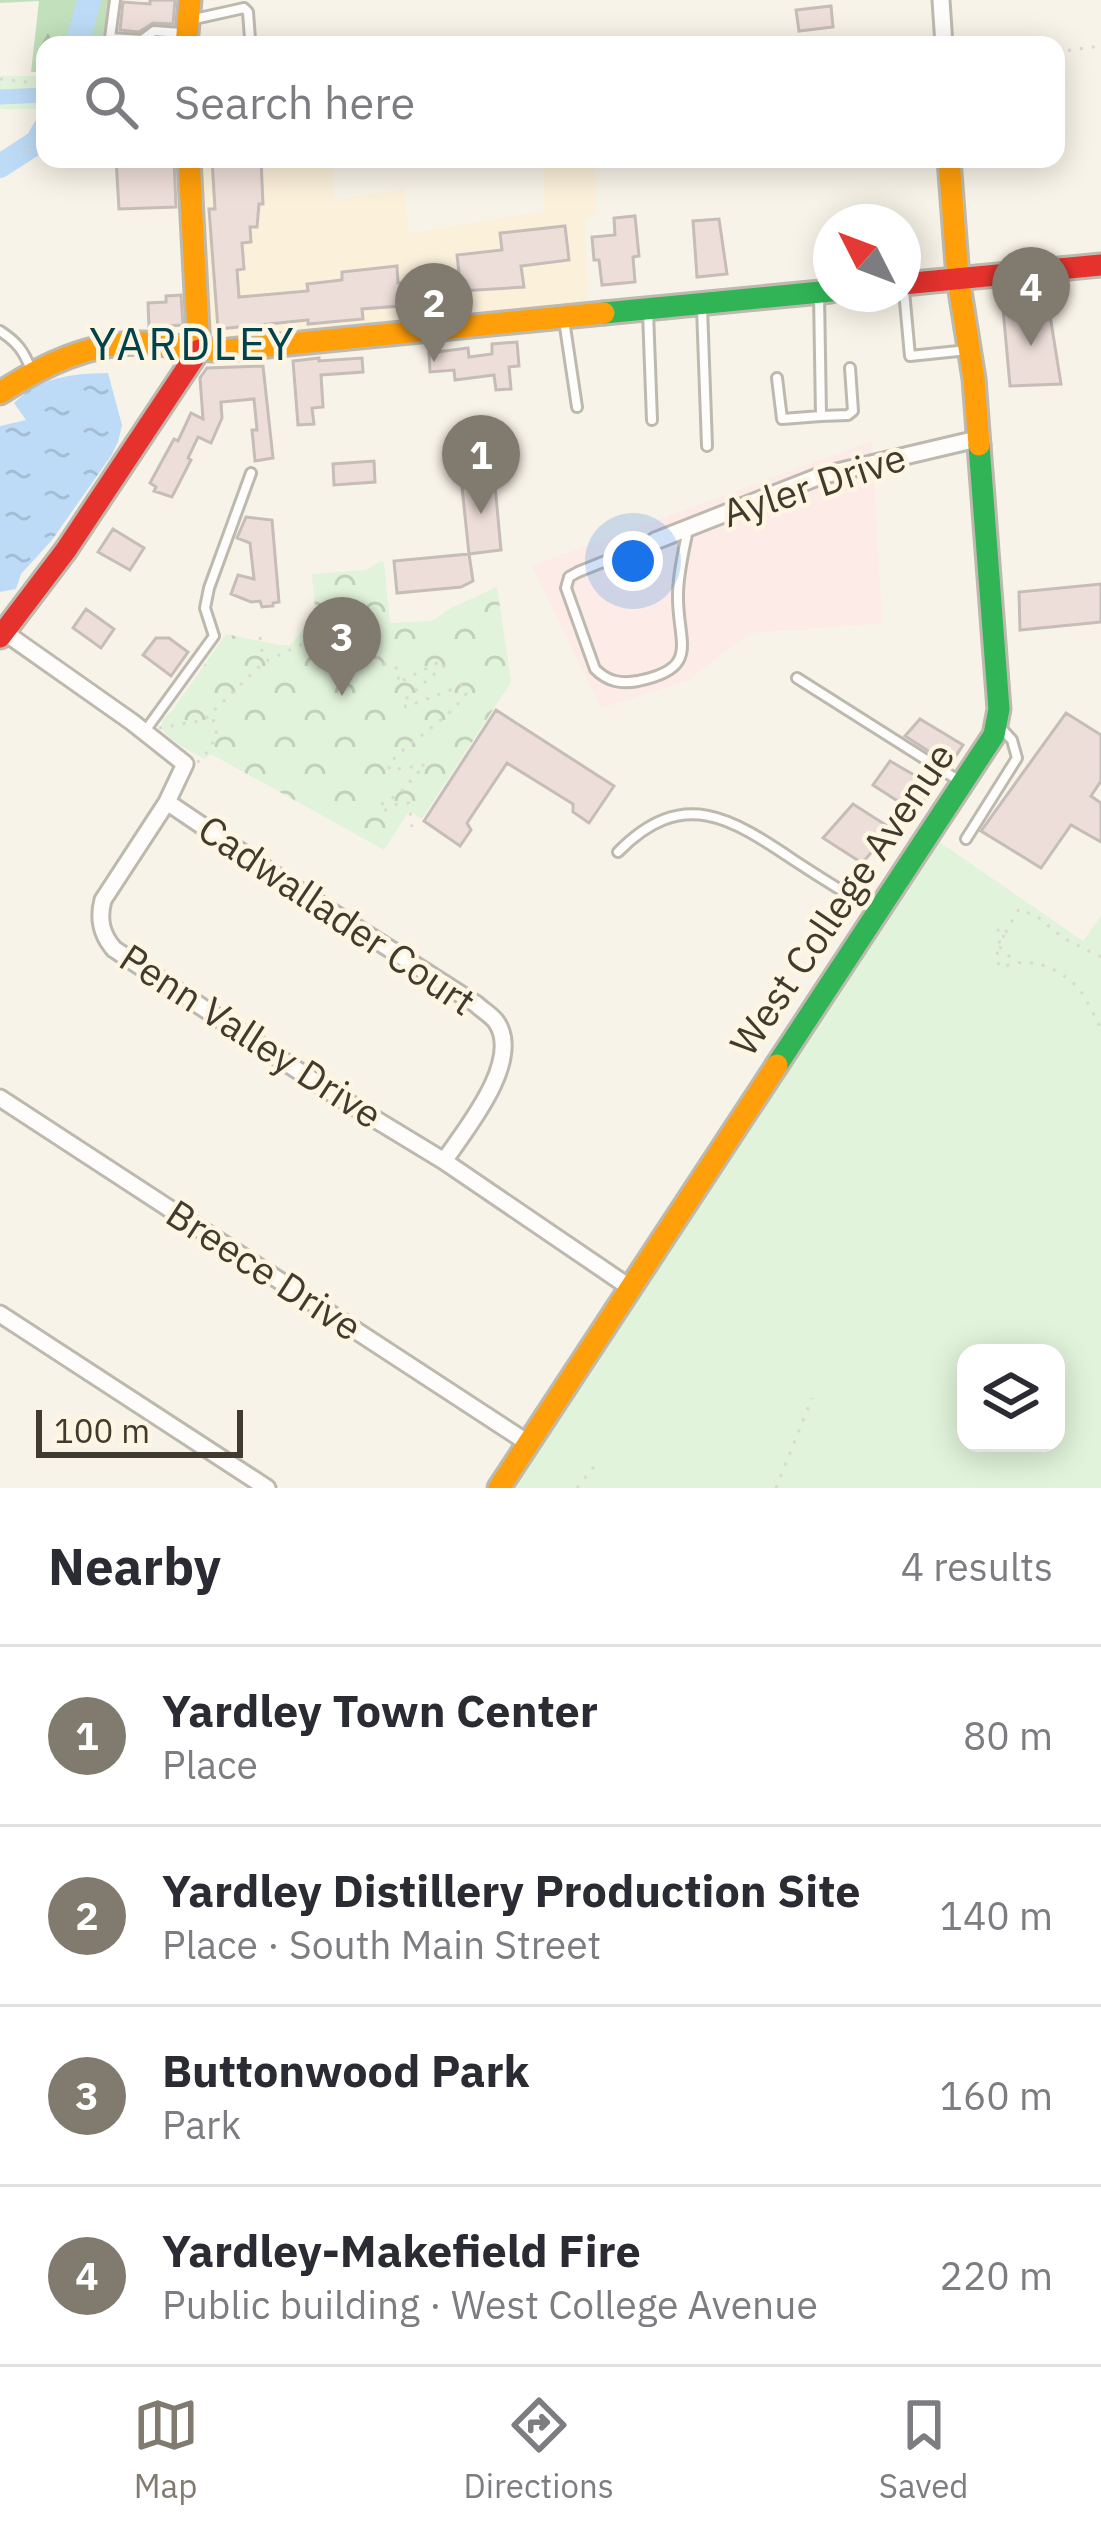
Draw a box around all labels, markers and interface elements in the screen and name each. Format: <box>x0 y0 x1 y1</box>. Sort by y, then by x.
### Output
search box <box>36 36 1065 168</box>
icon: search <box>78 69 144 135</box>
text: Search here <box>174 73 415 131</box>
north arrow <box>813 204 921 312</box>
pin: 4 <box>992 247 1070 346</box>
pin: 2 <box>395 263 473 362</box>
district label: YARDLEY <box>89 314 297 372</box>
pin: 1 <box>442 415 520 514</box>
street label: Ayler Drive <box>716 431 912 538</box>
your location <box>603 531 663 591</box>
pin: 3 <box>303 597 381 696</box>
street label: West College Avenue <box>718 732 965 1065</box>
street label: Cadwallader Court <box>189 803 486 1026</box>
street label: Penn Valley Drive <box>110 932 392 1139</box>
street label: Breece Drive <box>157 1187 372 1352</box>
map controls <box>957 1344 1065 1452</box>
button: layers <box>957 1344 1065 1452</box>
scale bar <box>36 1404 243 1457</box>
text: 100 m <box>54 1409 150 1452</box>
text: Nearby <box>48 1533 221 1599</box>
text: 4 results <box>901 1541 1053 1592</box>
text: Yardley Town Center <box>162 1681 598 1739</box>
text: 1 <box>75 1710 99 1761</box>
text: 80 m <box>963 1710 1053 1761</box>
text: Place <box>162 1739 258 1790</box>
text: Yardley Distillery Production Site <box>162 1861 861 1919</box>
text: 2 <box>75 1890 99 1941</box>
text: 140 m <box>940 1890 1053 1941</box>
text: Place · South Main Street <box>162 1919 601 1970</box>
text: Buttonwood Park <box>162 2041 530 2099</box>
text: 3 <box>75 2070 99 2121</box>
text: 160 m <box>940 2070 1053 2121</box>
text: Park <box>162 2099 241 2150</box>
text: Yardley-Makefield Fire <box>162 2221 641 2279</box>
text: 4 <box>75 2250 99 2301</box>
text: 220 m <box>940 2250 1053 2301</box>
text: Public building · West College Avenue <box>162 2279 818 2330</box>
tab: Map <box>133 2392 199 2507</box>
tab: Directions <box>464 2392 614 2507</box>
tab: Saved <box>879 2392 968 2507</box>

